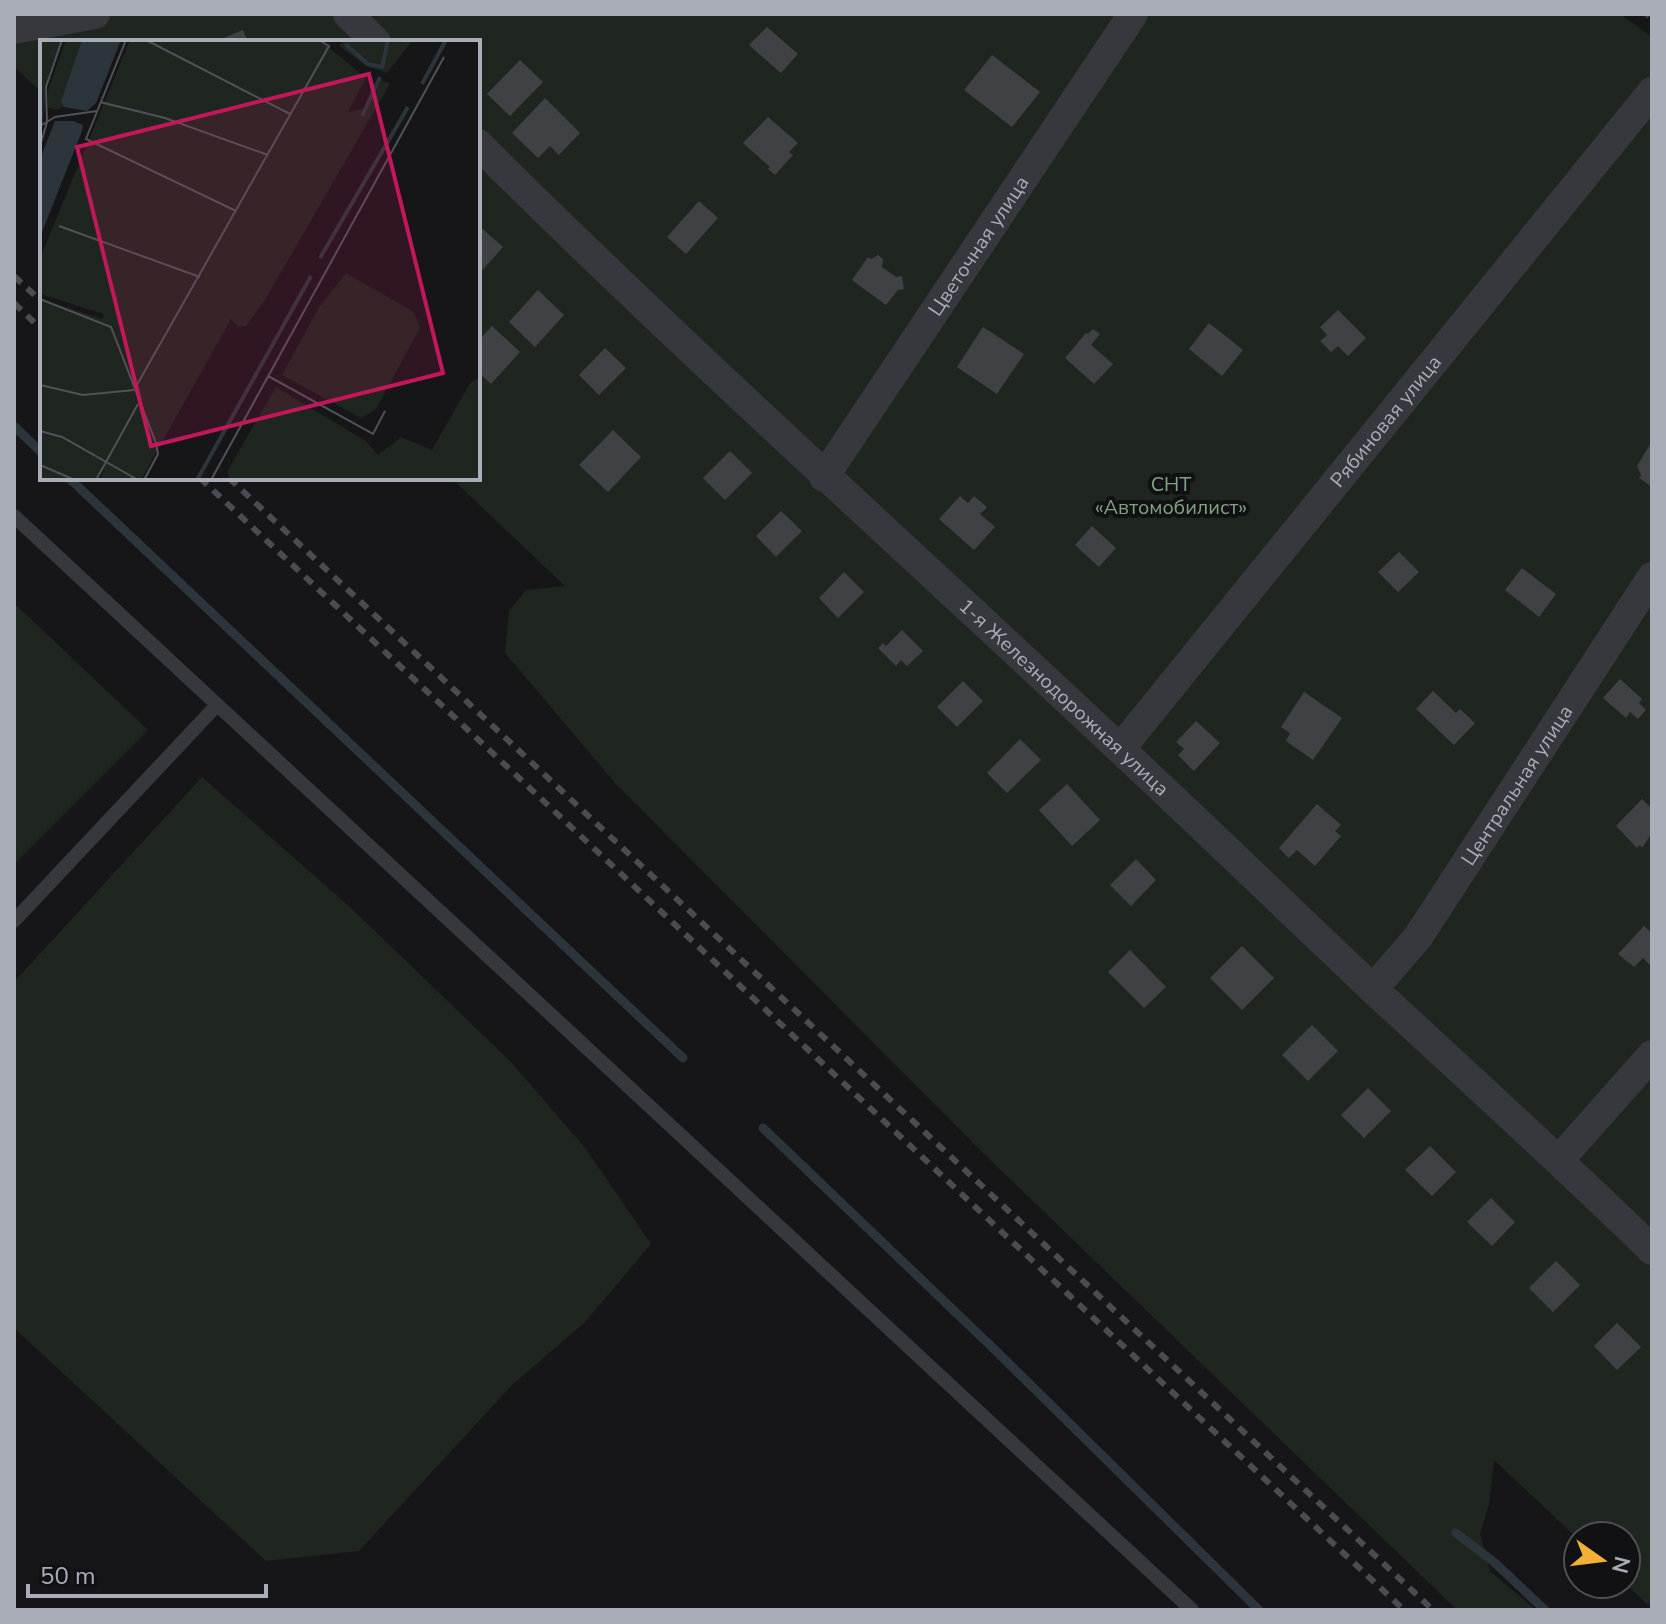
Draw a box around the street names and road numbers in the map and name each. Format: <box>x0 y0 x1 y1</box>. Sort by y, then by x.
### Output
street label: Цветочная улица <box>922 171 1035 321</box>
street label: Рябиновая улица <box>1324 350 1448 493</box>
street label: 1-я Железнодорожная улица <box>953 593 1175 802</box>
street label: Центральная улица <box>1455 700 1579 871</box>

